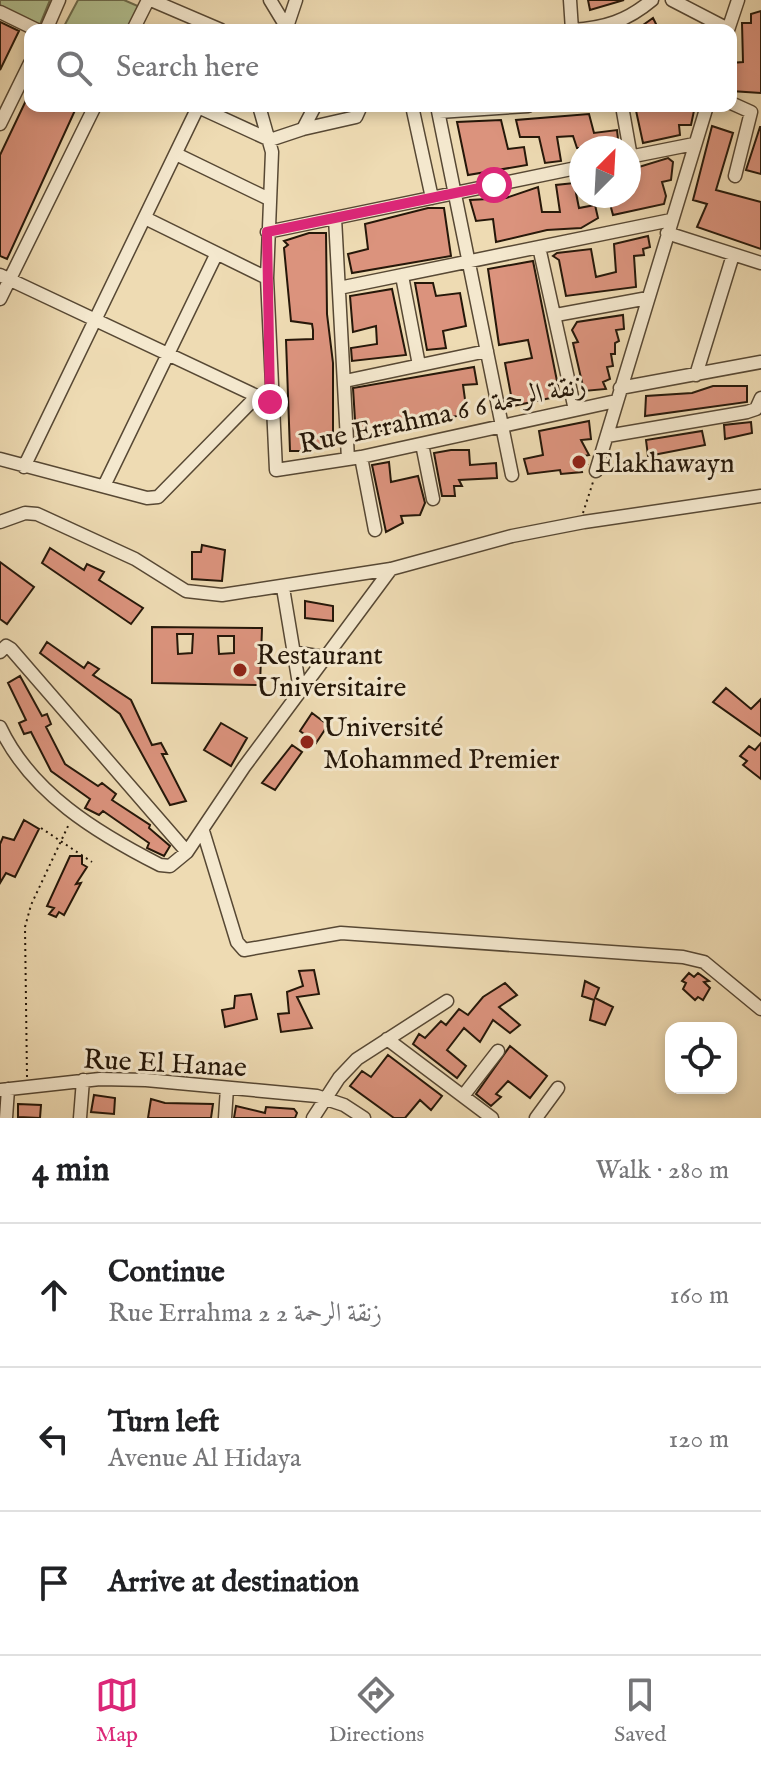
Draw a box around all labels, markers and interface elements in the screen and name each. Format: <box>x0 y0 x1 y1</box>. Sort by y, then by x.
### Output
search box <box>24 24 737 112</box>
icon: search <box>52 46 96 90</box>
text: Search here <box>116 49 259 87</box>
north arrow <box>569 136 641 208</box>
route start <box>476 167 512 203</box>
street label: Rue Errahma 6 6 زنقة الرحمة <box>296 368 589 463</box>
route end <box>252 384 288 420</box>
place label: Elakhawayn <box>595 447 735 482</box>
marker: Elakhawayn <box>570 453 588 471</box>
place label: Restaurant Universitaire <box>256 639 406 706</box>
marker: Restaurant Universitaire <box>231 661 249 679</box>
place label: Université Mohammed Premier <box>323 711 560 778</box>
marker: Université Mohammed Premier <box>298 733 316 751</box>
map controls <box>665 1022 737 1094</box>
button: locate <box>665 1022 737 1094</box>
street label: Rue El Hanae <box>82 1043 248 1086</box>
text: 4 min <box>32 1149 110 1192</box>
text: Walk · 280 m <box>596 1154 729 1187</box>
text: Continue <box>108 1254 225 1292</box>
icon: ahead <box>32 1273 76 1317</box>
text: 160 m <box>670 1279 729 1312</box>
text: Rue Errahma 2 2 زنقة الرحمة <box>108 1297 382 1330</box>
text: Turn left <box>108 1404 219 1442</box>
icon: left <box>32 1417 76 1461</box>
text: 120 m <box>669 1423 729 1456</box>
text: Avenue Al Hidaya <box>108 1442 301 1475</box>
icon: arrive <box>32 1561 76 1605</box>
text: Arrive at destination <box>108 1564 359 1602</box>
tab: Map <box>95 1673 139 1749</box>
tab: Directions <box>329 1673 424 1749</box>
tab: Saved <box>614 1673 666 1749</box>

